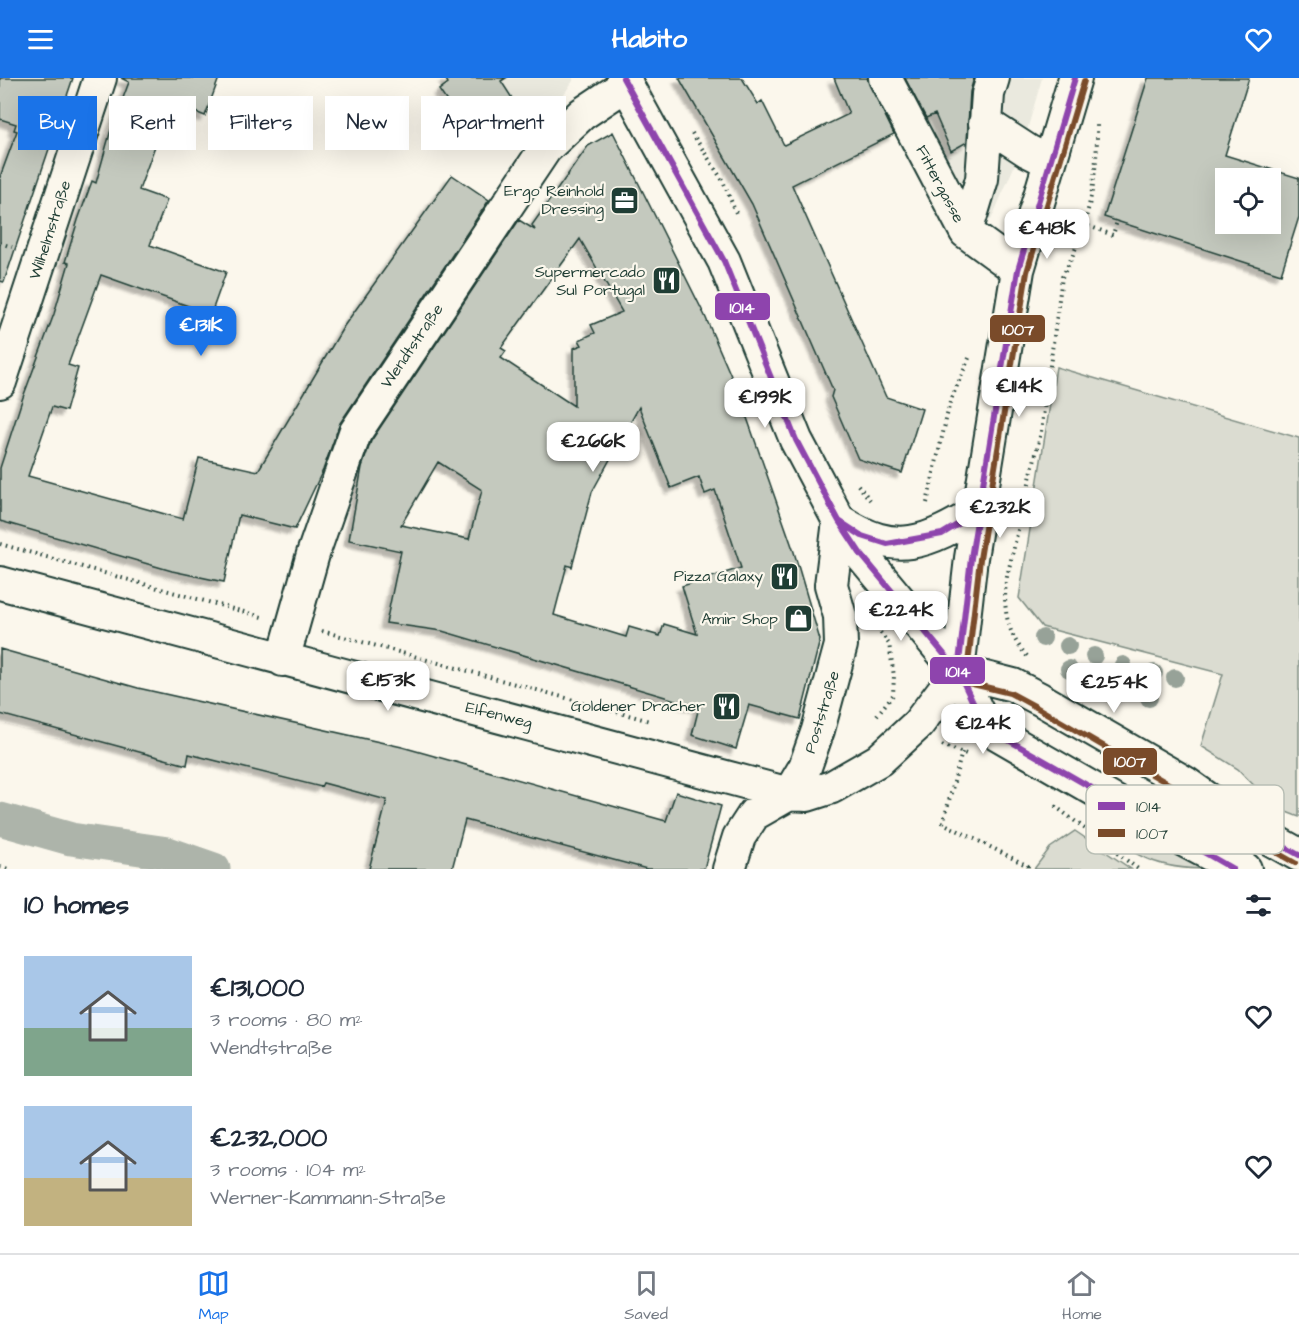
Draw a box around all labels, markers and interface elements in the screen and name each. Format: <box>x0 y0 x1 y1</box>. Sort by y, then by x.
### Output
text: Habito <box>612 20 687 58</box>
icon: menu <box>24 23 57 56</box>
icon: heart <box>1242 23 1275 56</box>
chip: Buy <box>18 96 97 150</box>
chip: Rent <box>109 96 196 150</box>
chip: Filters <box>208 96 313 150</box>
chip: New <box>325 96 409 150</box>
chip: Apartment <box>421 96 566 150</box>
street label: Fittergasse <box>909 141 970 227</box>
map controls <box>1215 168 1281 234</box>
button: locate <box>1215 168 1281 234</box>
street label: Wilhelmstraße <box>24 177 76 282</box>
place label: Ergo Reinhold Dressing <box>504 180 604 221</box>
office icon: Ergo Reinhold Dressing <box>609 184 641 216</box>
pin: €418K <box>1005 209 1089 260</box>
text: €418K <box>1018 214 1076 242</box>
place label: Supermercado Sul Portugal <box>535 261 645 302</box>
restaurant icon: Supermercado Sul Portugal <box>650 265 682 297</box>
line badge: 1014 <box>714 292 771 321</box>
text: 1014 <box>729 297 755 319</box>
street label: Wendtstraße <box>376 299 449 393</box>
pin: €131K <box>159 306 243 357</box>
text: €131K <box>179 311 223 339</box>
line badge: 1007 <box>989 314 1046 343</box>
text: 1007 <box>1002 319 1034 341</box>
pin: €114K <box>977 367 1061 418</box>
text: €114K <box>996 372 1042 400</box>
pin: €199K <box>723 378 807 429</box>
text: €199K <box>738 383 792 411</box>
pin: €266K <box>551 422 635 473</box>
text: €266K <box>561 427 625 455</box>
pin: €232K <box>958 488 1042 539</box>
text: €232K <box>969 493 1031 521</box>
restaurant icon: Pizza Galaxy <box>768 560 800 592</box>
place label: Pizza Galaxy <box>674 565 763 588</box>
pin: €224K <box>859 591 943 642</box>
text: €224K <box>869 596 933 624</box>
shop icon: Amir Shop <box>783 603 815 635</box>
place label: Amir Shop <box>702 608 778 630</box>
line badge: 1014 <box>929 656 986 685</box>
pin: €153K <box>346 661 430 712</box>
text: 1014 <box>945 661 971 683</box>
pin: €254K <box>1072 663 1156 714</box>
text: €153K <box>361 666 415 694</box>
street label: Poststraße <box>799 668 845 756</box>
text: €254K <box>1080 668 1148 696</box>
restaurant icon: Goldener Dracher <box>710 690 742 722</box>
place label: Goldener Dracher <box>571 695 705 717</box>
street label: Elfenweg <box>463 696 535 735</box>
pin: €124K <box>941 704 1025 755</box>
text: €124K <box>955 709 1011 737</box>
line badge: 1007 <box>1102 747 1158 776</box>
text: 1007 <box>1114 751 1146 773</box>
legend <box>1086 785 1284 854</box>
text: 1014 <box>1136 796 1161 818</box>
text: 1007 <box>1136 823 1168 845</box>
text: 10 homes <box>24 887 129 923</box>
icon: filters <box>1242 889 1275 922</box>
text: €131,000 <box>210 970 304 1006</box>
icon: home <box>72 980 144 1052</box>
icon: heart <box>1242 1000 1275 1033</box>
text: 3 rooms · 80 m² <box>210 1006 363 1034</box>
text: Wendtstraße <box>210 1034 332 1062</box>
text: €232,000 <box>210 1120 327 1156</box>
icon: home <box>72 1130 144 1202</box>
icon: heart <box>1242 1150 1275 1183</box>
text: 3 rooms · 104 m² <box>210 1156 366 1184</box>
text: Werner-Kammann-Straße <box>210 1184 446 1212</box>
tab: Map <box>197 1267 230 1325</box>
tab: Saved <box>624 1267 668 1325</box>
tab: Home <box>1062 1267 1102 1325</box>

